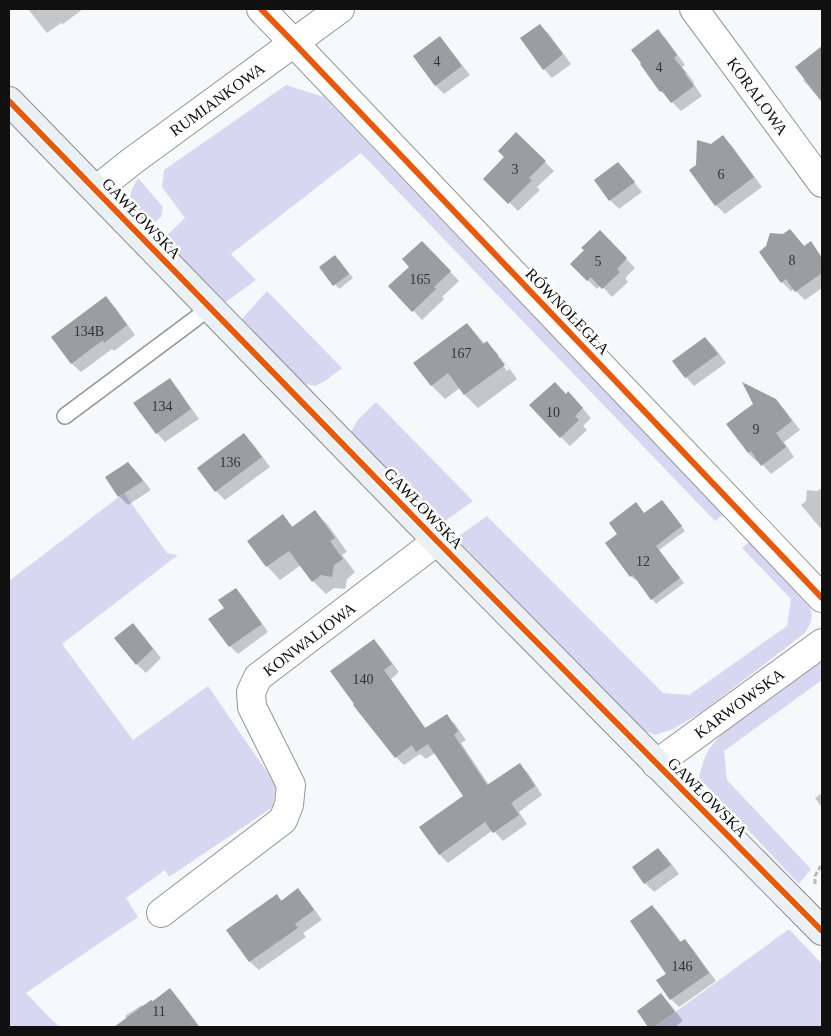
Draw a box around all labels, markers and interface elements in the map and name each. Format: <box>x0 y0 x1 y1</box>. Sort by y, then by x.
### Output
house number: 4 <box>434 54 441 69</box>
street label: KORALOWA <box>724 54 792 139</box>
street label: RUMIANKOWA <box>167 59 268 139</box>
house number: 4 <box>656 60 663 75</box>
house number: 3 <box>512 162 519 177</box>
house number: 6 <box>718 167 725 182</box>
street label: GAWŁOWSKA <box>99 175 185 262</box>
house number: 8 <box>789 253 796 268</box>
house number: 5 <box>595 254 602 269</box>
street label: RÓWNOLEGŁA <box>522 264 614 358</box>
house number: 165 <box>410 272 431 287</box>
house number: 134B <box>74 324 104 339</box>
house number: 167 <box>451 346 472 361</box>
house number: 134 <box>152 399 173 414</box>
house number: 10 <box>546 405 560 420</box>
house number: 9 <box>753 422 760 437</box>
house number: 136 <box>220 455 241 470</box>
street label: GAWŁOWSKA <box>381 465 467 552</box>
house number: 12 <box>636 554 650 569</box>
street label: KONWALIOWA <box>260 599 359 680</box>
street label: KARWOWSKA <box>691 665 788 742</box>
house number: 140 <box>353 672 374 687</box>
street label: GAWŁOWSKA <box>664 754 751 841</box>
house number: 146 <box>672 959 693 974</box>
house number: 11 <box>152 1004 166 1019</box>

